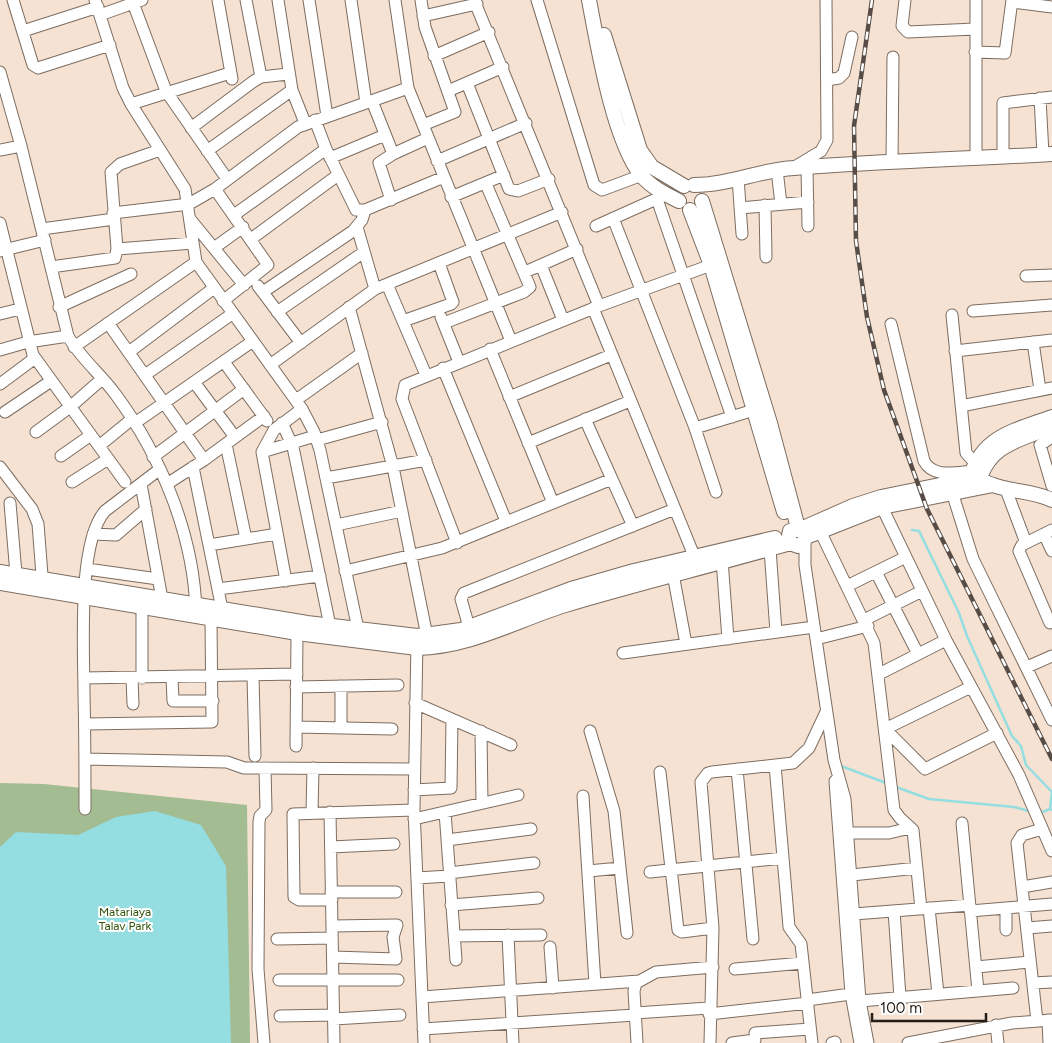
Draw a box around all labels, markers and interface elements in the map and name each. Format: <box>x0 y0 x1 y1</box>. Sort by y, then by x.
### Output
park label: Matariaya Talav Park <box>99 905 152 933</box>
scale bar <box>872 990 986 1022</box>
text: 100 m <box>880 999 922 1017</box>

